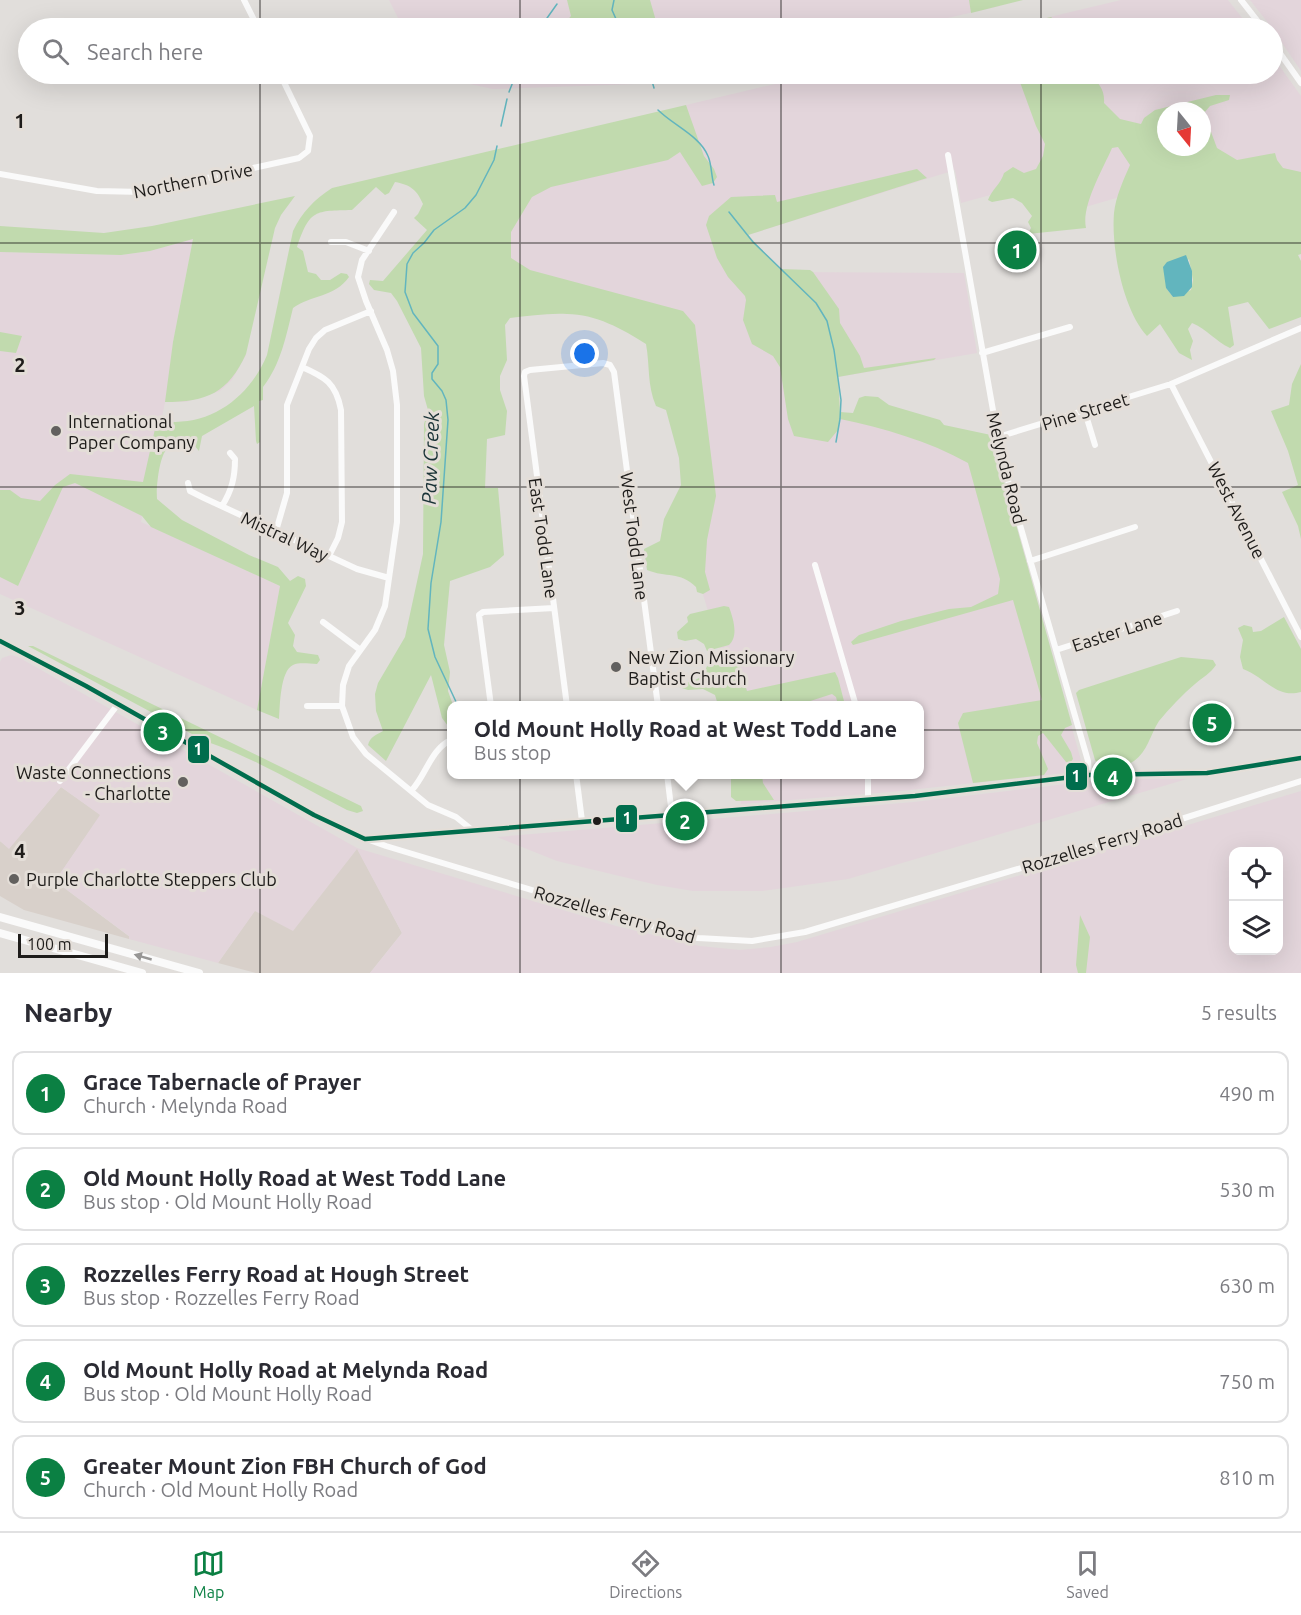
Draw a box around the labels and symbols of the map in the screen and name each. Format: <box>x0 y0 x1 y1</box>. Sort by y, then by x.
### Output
north arrow <box>1157 102 1211 156</box>
text: 1 <box>14 109 26 132</box>
street label: Northern Drive <box>132 159 254 201</box>
pin: 1 <box>998 228 1036 272</box>
your location <box>570 339 599 368</box>
text: 2 <box>14 353 26 376</box>
street label: Pine Street <box>1039 388 1131 434</box>
water label: Paw Creek <box>417 410 443 505</box>
street label: Melynda Road <box>983 410 1031 526</box>
place label: International Paper Company <box>68 411 195 452</box>
marker: International Paper Company <box>49 424 63 438</box>
street label: West Avenue <box>1204 458 1270 562</box>
street label: West Todd Lane <box>617 471 653 601</box>
street label: East Todd Lane <box>526 476 562 600</box>
street label: Mistral Way <box>238 507 332 565</box>
text: 3 <box>14 596 26 619</box>
street label: Easter Lane <box>1069 607 1165 655</box>
place label: New Zion Missionary Baptist Church <box>628 647 795 688</box>
marker: New Zion Missionary Baptist Church <box>609 660 623 674</box>
pin: 5 <box>1192 700 1232 746</box>
pin: 3 <box>144 710 182 754</box>
line badge: 1 <box>187 735 210 764</box>
text: 1 <box>193 740 203 758</box>
pin: 4 <box>1094 754 1132 800</box>
place label: Waste Connections - Charlotte <box>16 762 171 803</box>
line badge: 1 <box>1065 762 1088 791</box>
text: 1 <box>1071 767 1081 785</box>
marker: Waste Connections - Charlotte <box>176 775 190 789</box>
pin: 2 <box>666 798 704 844</box>
line badge: 1 <box>615 804 638 833</box>
text: 1 <box>622 809 632 827</box>
street label: Rozzelles Ferry Road <box>1019 809 1185 877</box>
unlabelled marker <box>591 815 603 827</box>
text: 4 <box>14 839 26 862</box>
place label: Purple Charlotte Steppers Club <box>26 869 277 889</box>
marker: Purple Charlotte Steppers Club <box>7 872 21 886</box>
street label: Rozzelles Ferry Road <box>532 881 698 947</box>
scale bar <box>18 931 108 959</box>
one-way arrow <box>134 952 152 961</box>

